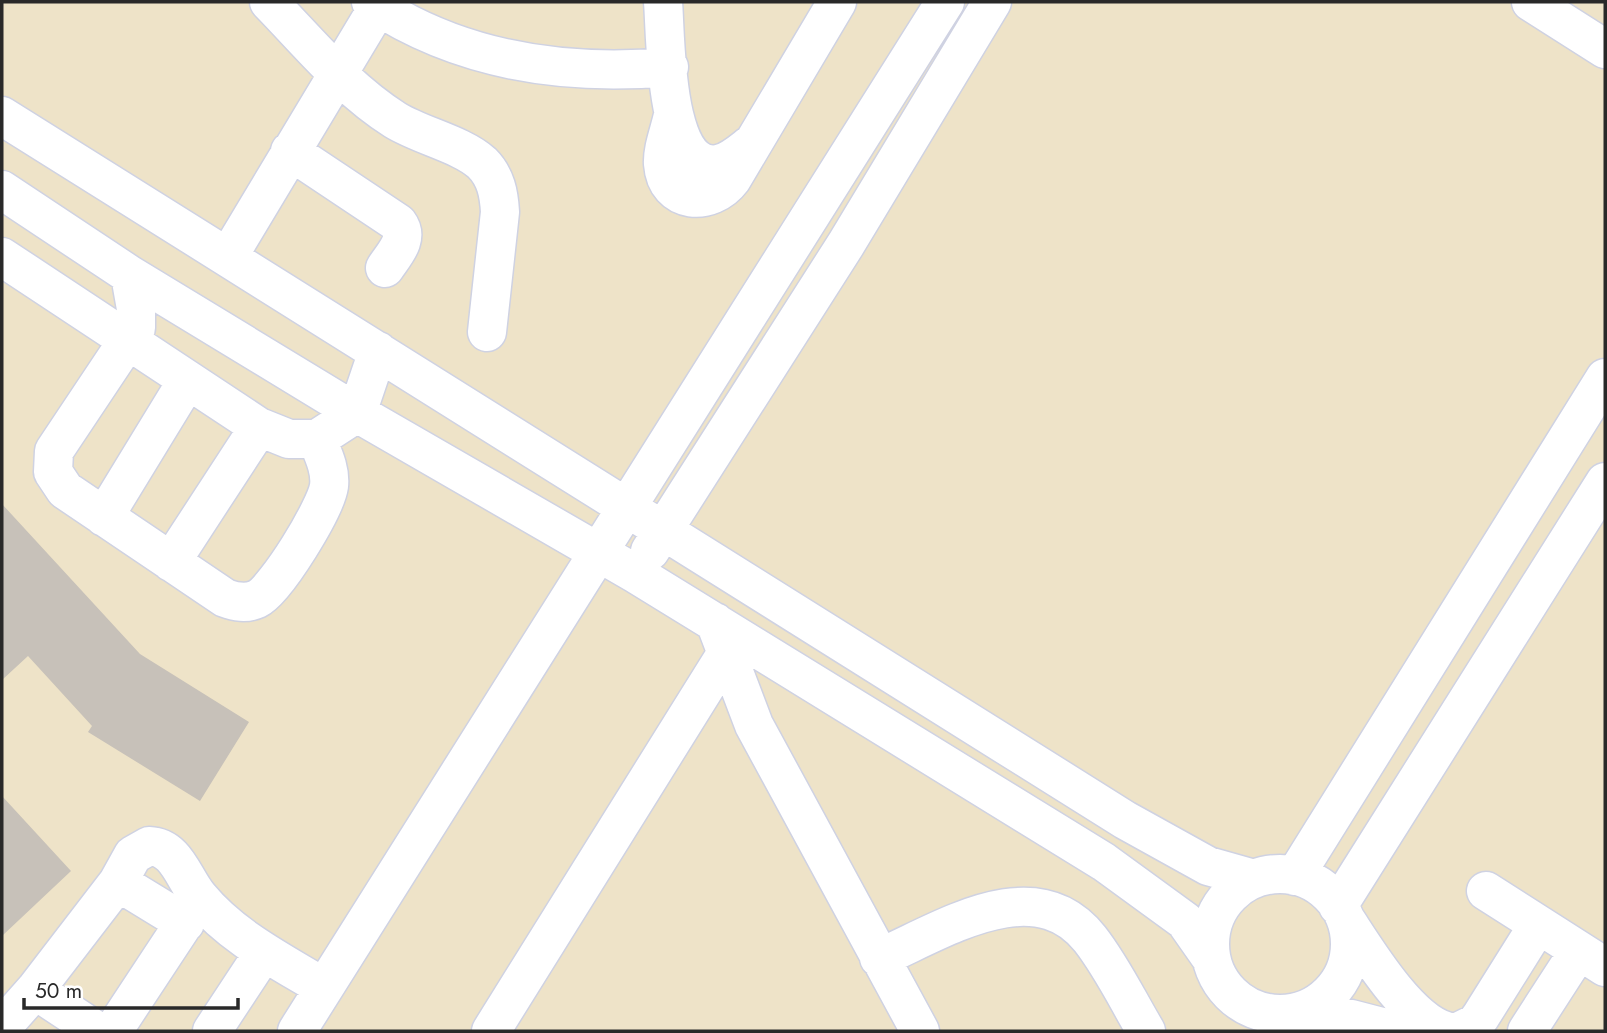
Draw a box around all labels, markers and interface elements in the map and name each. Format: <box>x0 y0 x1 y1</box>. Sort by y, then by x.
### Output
scale bar <box>24 967 238 1011</box>
text: 50 m <box>35 976 82 1006</box>

